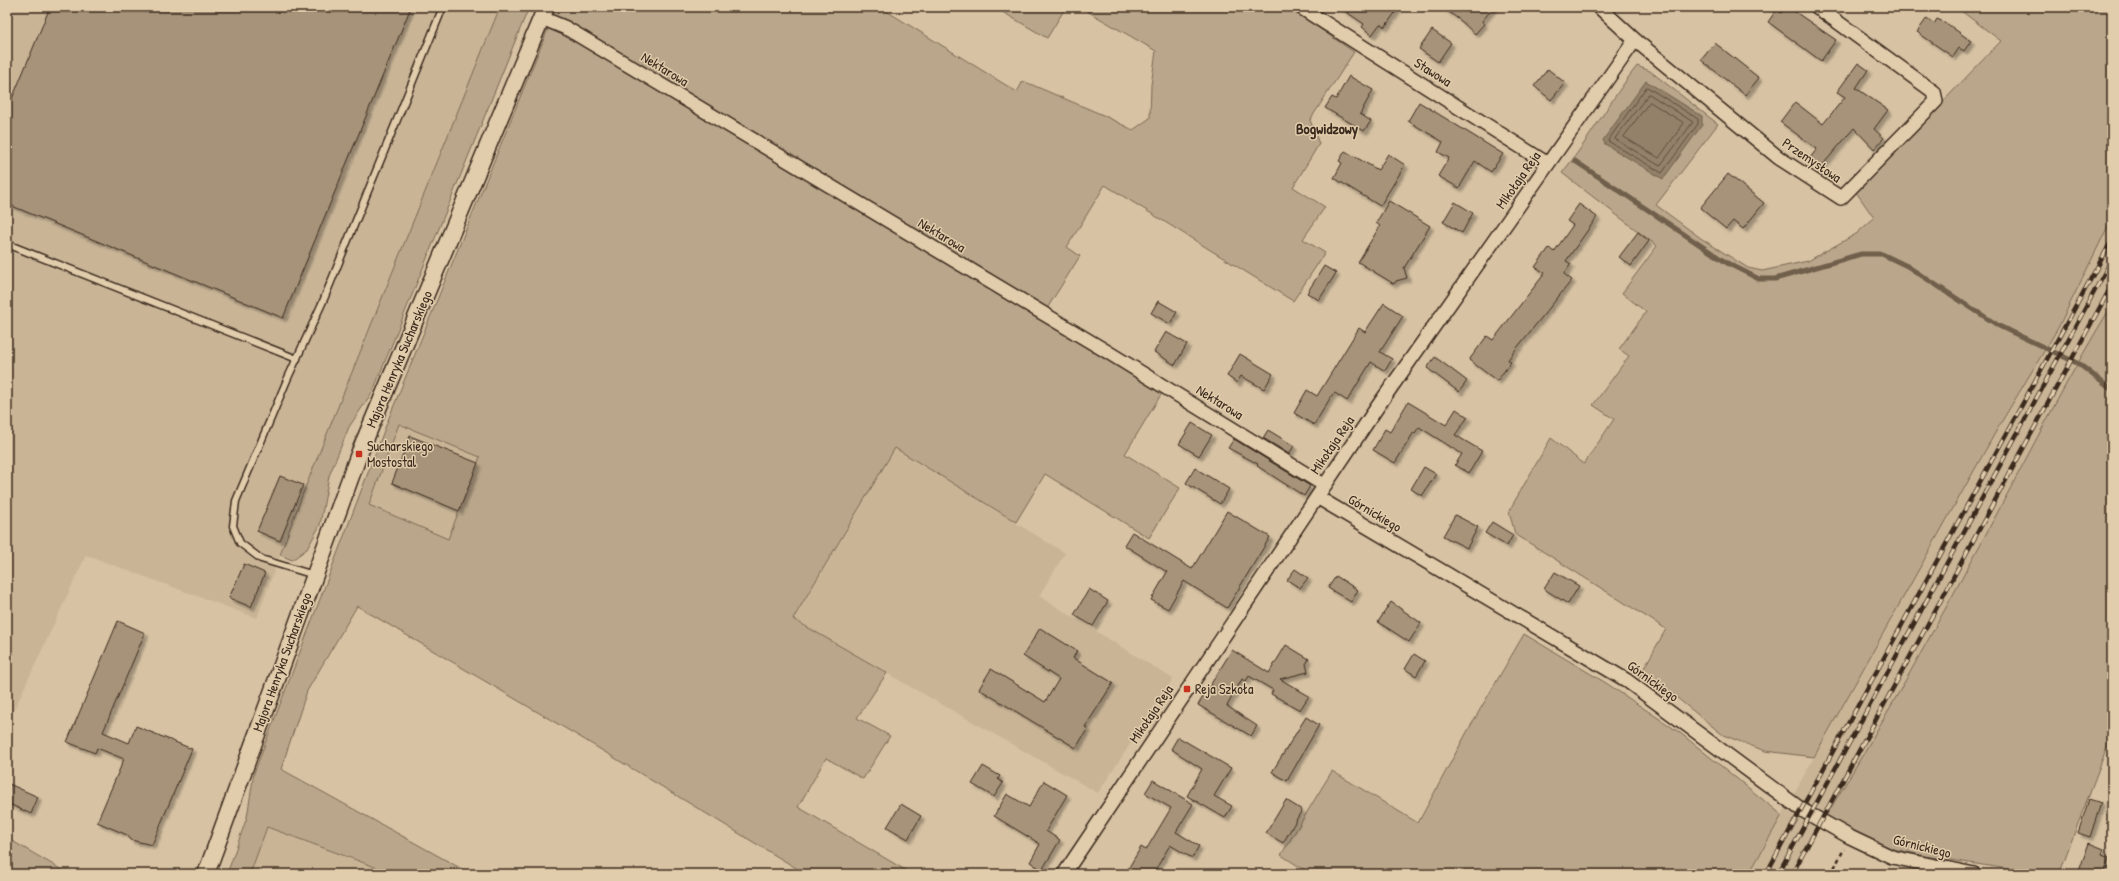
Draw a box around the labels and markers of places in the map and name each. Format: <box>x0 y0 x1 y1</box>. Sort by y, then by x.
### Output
place label: Sucharskiego Mostostal <box>367 436 433 471</box>
marker: Sucharskiego Mostostal <box>354 449 364 459</box>
place label: Reja Szkoła <box>1195 679 1254 699</box>
marker: Reja Szkoła <box>1182 684 1192 694</box>

